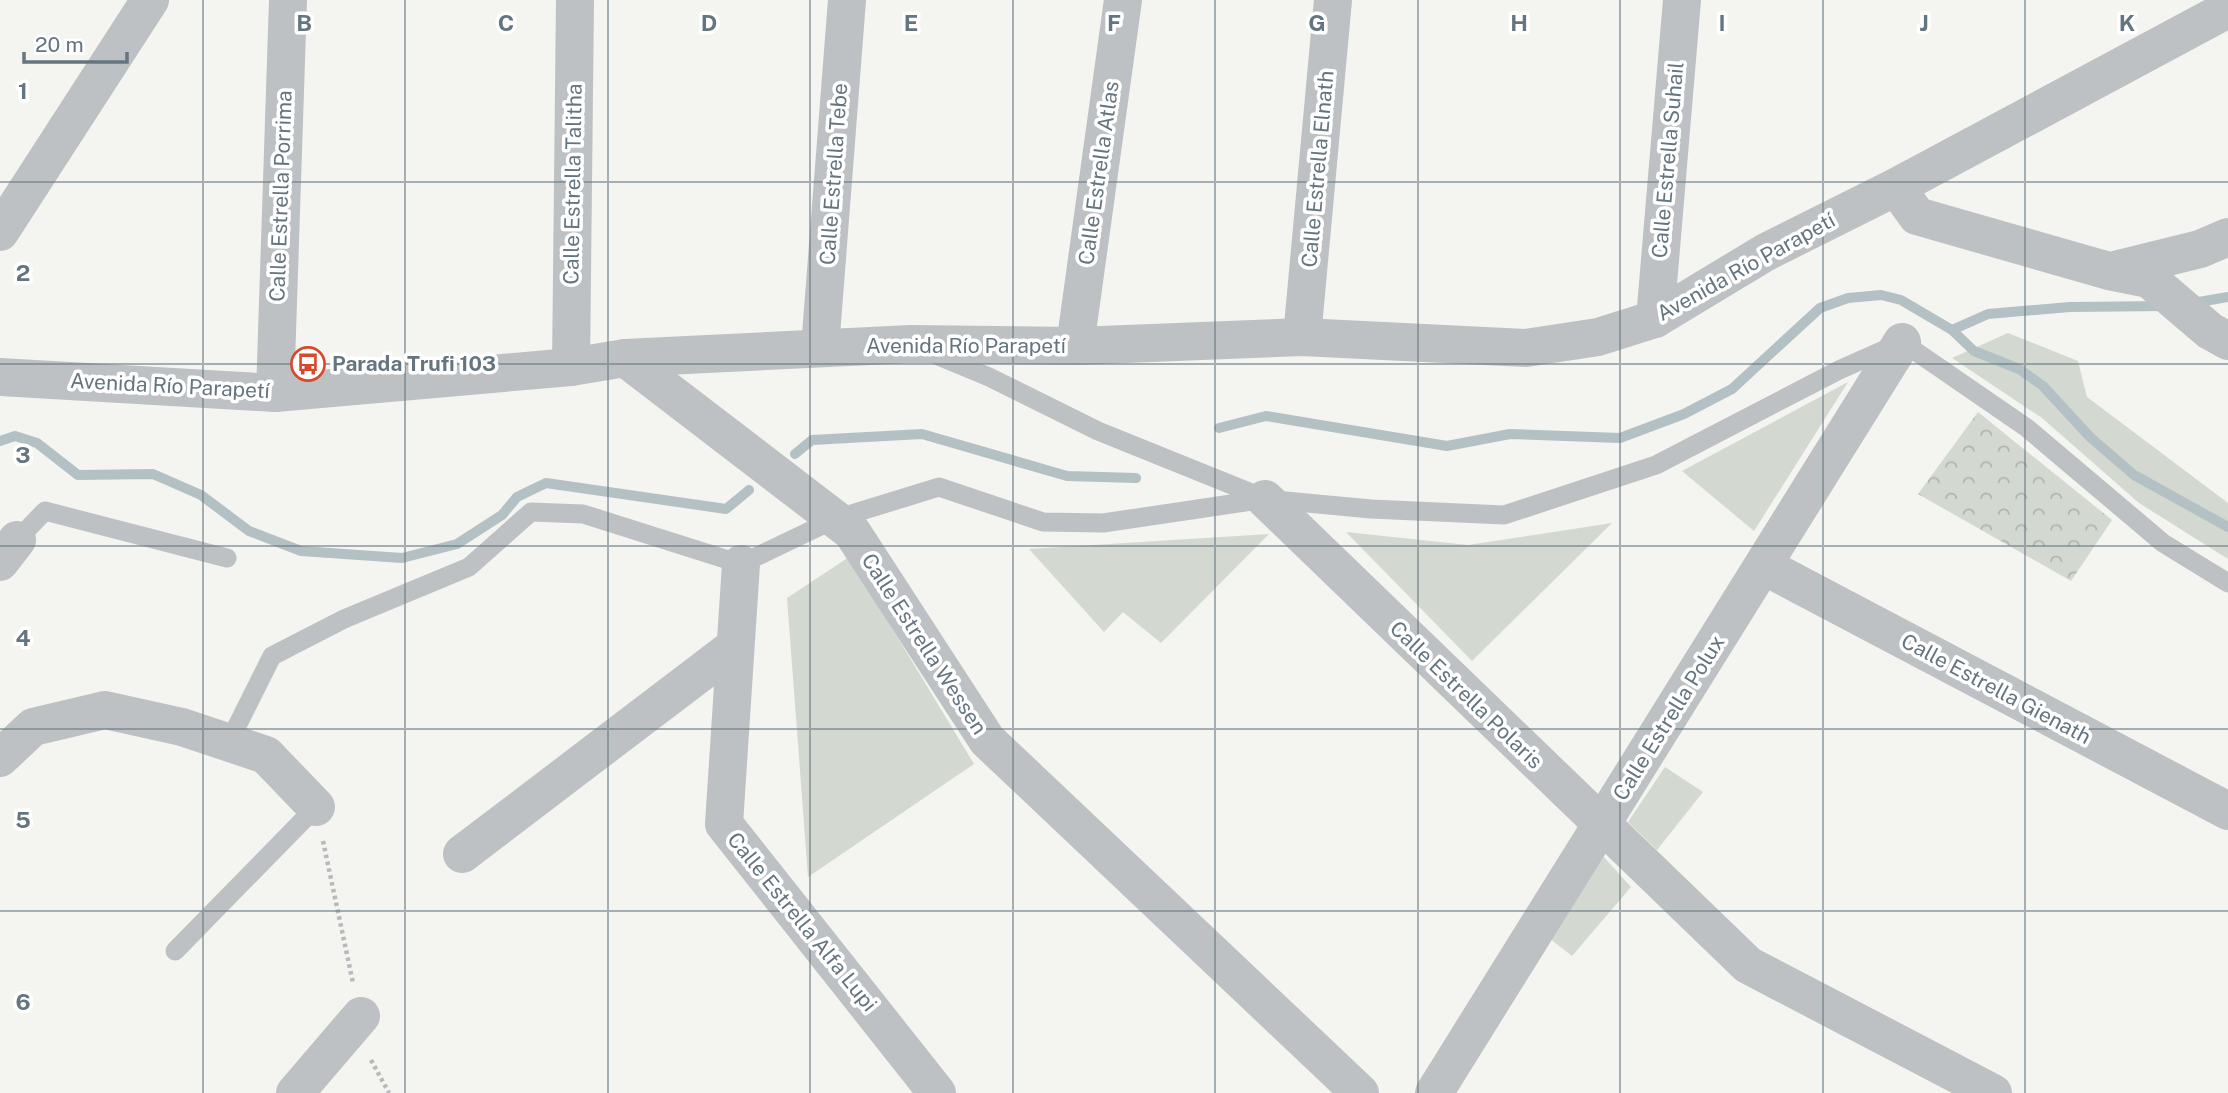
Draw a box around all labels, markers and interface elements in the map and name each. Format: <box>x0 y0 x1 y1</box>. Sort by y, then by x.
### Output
text: B <box>296 9 312 36</box>
text: C <box>498 9 514 36</box>
text: D <box>701 9 717 36</box>
text: E <box>904 9 918 36</box>
text: F <box>1107 9 1121 36</box>
text: G <box>1308 9 1326 36</box>
text: H <box>1510 9 1528 36</box>
text: I <box>1718 9 1726 36</box>
text: J <box>1919 9 1929 36</box>
text: K <box>2119 9 2135 36</box>
scale bar <box>24 21 128 65</box>
text: 20 m <box>35 32 84 57</box>
street label: Calle Estrella Suhail <box>1646 61 1689 259</box>
street label: Calle Estrella Elnath <box>1296 69 1339 268</box>
text: 1 <box>18 77 28 104</box>
street label: Calle Estrella Atlas <box>1073 79 1124 266</box>
street label: Calle Estrella Tebe <box>815 82 852 266</box>
street label: Calle Estrella Talitha <box>558 83 587 285</box>
street label: Calle Estrella Porrima <box>264 90 297 302</box>
street label: Avenida Río Parapetí <box>1652 207 1840 326</box>
text: 2 <box>16 259 30 286</box>
street label: Avenida Río Parapetí <box>866 333 1067 358</box>
bus stop icon: Parada Trufi 103 <box>289 345 327 383</box>
place label: Parada Trufi 103 <box>332 351 496 376</box>
street label: Avenida Río Parapetí <box>70 368 271 403</box>
text: 3 <box>15 441 31 468</box>
street label: Calle Estrella Wessen <box>857 549 992 739</box>
street label: Calle Estrella Polaris <box>1385 615 1548 774</box>
text: 4 <box>15 624 31 651</box>
street label: Calle Estrella Gienath <box>1897 628 2095 749</box>
street label: Calle Estrella Polux <box>1608 630 1730 805</box>
text: 5 <box>15 806 31 833</box>
street label: Calle Estrella Alfa Lupi <box>722 827 882 1016</box>
text: 6 <box>15 988 31 1015</box>

